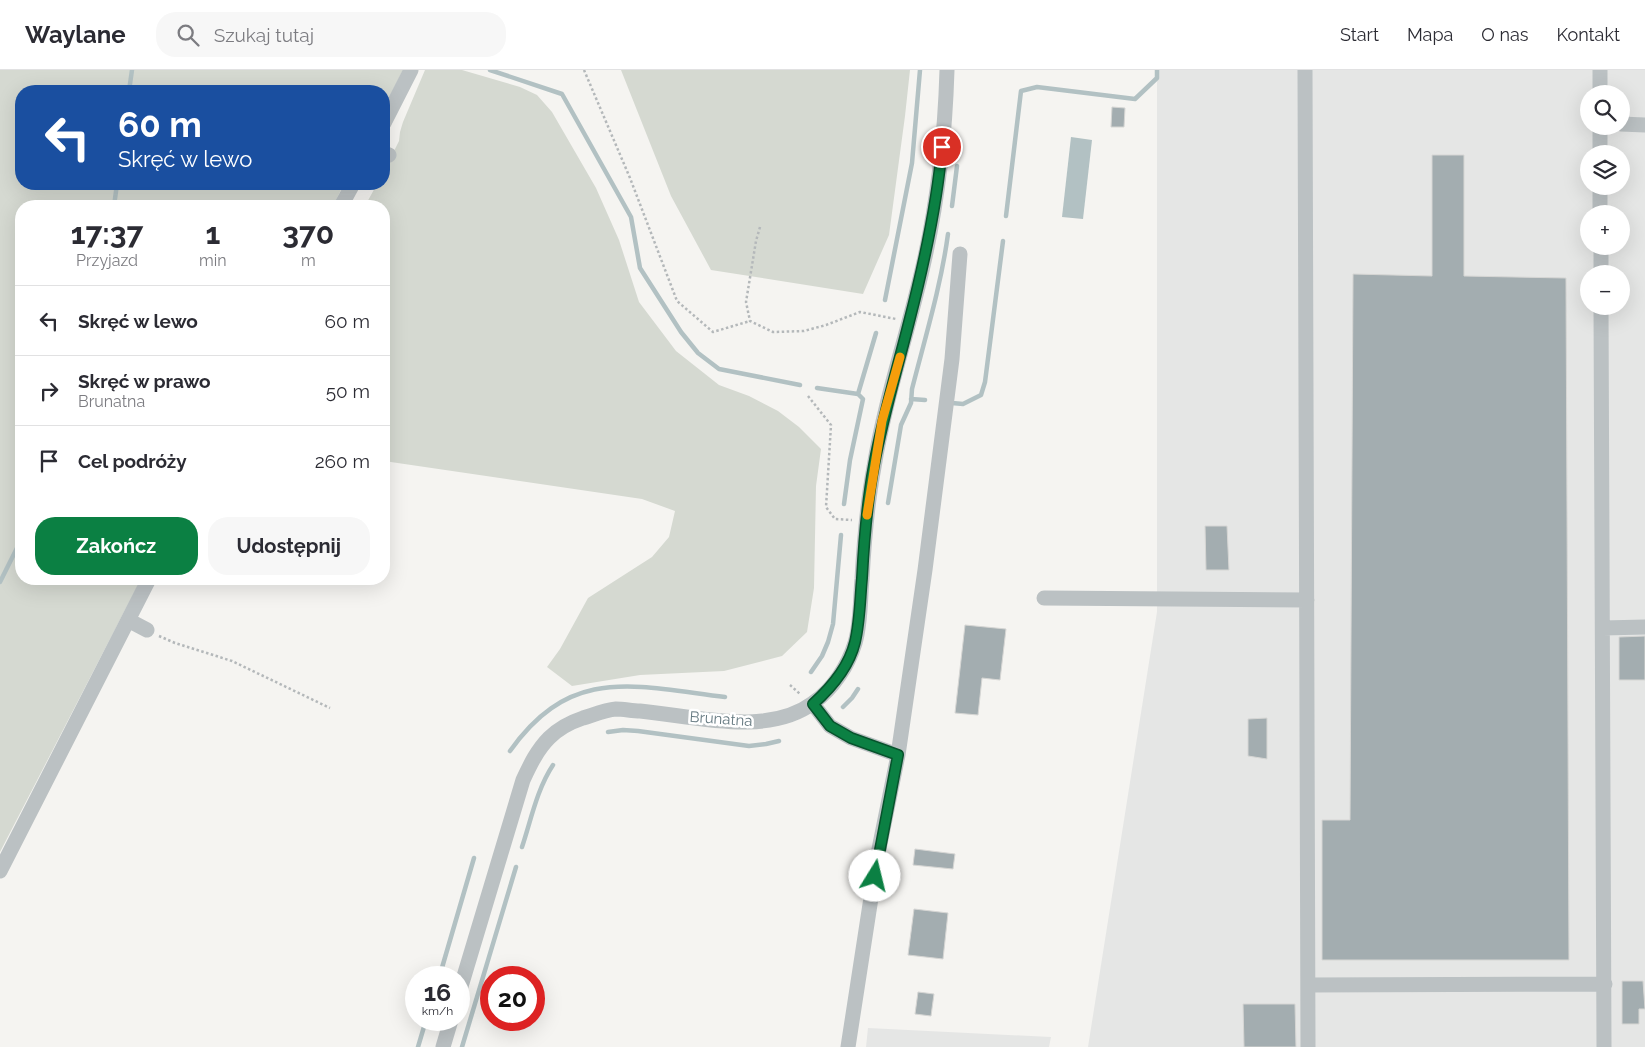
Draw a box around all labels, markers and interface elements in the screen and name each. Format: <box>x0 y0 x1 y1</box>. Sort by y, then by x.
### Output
search box <box>156 12 506 57</box>
text: Waylane <box>25 20 126 49</box>
icon: search <box>174 21 202 49</box>
text: Szukaj tutaj <box>214 24 314 46</box>
text: Start <box>1340 24 1379 45</box>
text: Mapa <box>1407 24 1453 45</box>
text: O nas <box>1481 24 1528 45</box>
text: Kontakt <box>1556 24 1620 45</box>
map controls <box>1580 85 1630 315</box>
button: search <box>1580 85 1630 135</box>
text: 60 m <box>118 104 202 145</box>
icon: left <box>35 105 100 170</box>
pin <box>921 126 963 168</box>
icon: arrive <box>928 133 956 161</box>
button: layers <box>1580 145 1630 195</box>
text: Skręć w lewo <box>118 146 252 172</box>
button: + <box>1580 205 1630 255</box>
text: 17:37 <box>71 216 143 251</box>
text: 1 <box>205 216 220 251</box>
text: 370 <box>282 216 334 251</box>
text: Przyjazd <box>76 251 138 270</box>
text: min <box>199 251 227 270</box>
text: m <box>301 251 316 270</box>
button: − <box>1580 265 1630 315</box>
icon: left <box>35 307 63 335</box>
text: Skręć w lewo <box>78 310 198 332</box>
text: 60 m <box>325 310 370 332</box>
text: Skręć w prawo <box>78 370 211 392</box>
icon: right <box>35 377 63 405</box>
text: 50 m <box>326 380 370 402</box>
text: Brunatna <box>78 392 145 411</box>
icon: arrive <box>35 447 63 475</box>
text: Cel podróży <box>78 450 187 472</box>
text: 260 m <box>315 450 370 472</box>
button: Zakończ <box>35 517 198 575</box>
button: Udostępnij <box>208 517 370 575</box>
street label: Brunatna <box>689 708 753 730</box>
position arrow <box>848 849 900 901</box>
speed limit sign: 20 <box>480 966 545 1031</box>
text: 16 <box>424 977 451 1007</box>
text: km/h <box>422 1004 453 1018</box>

